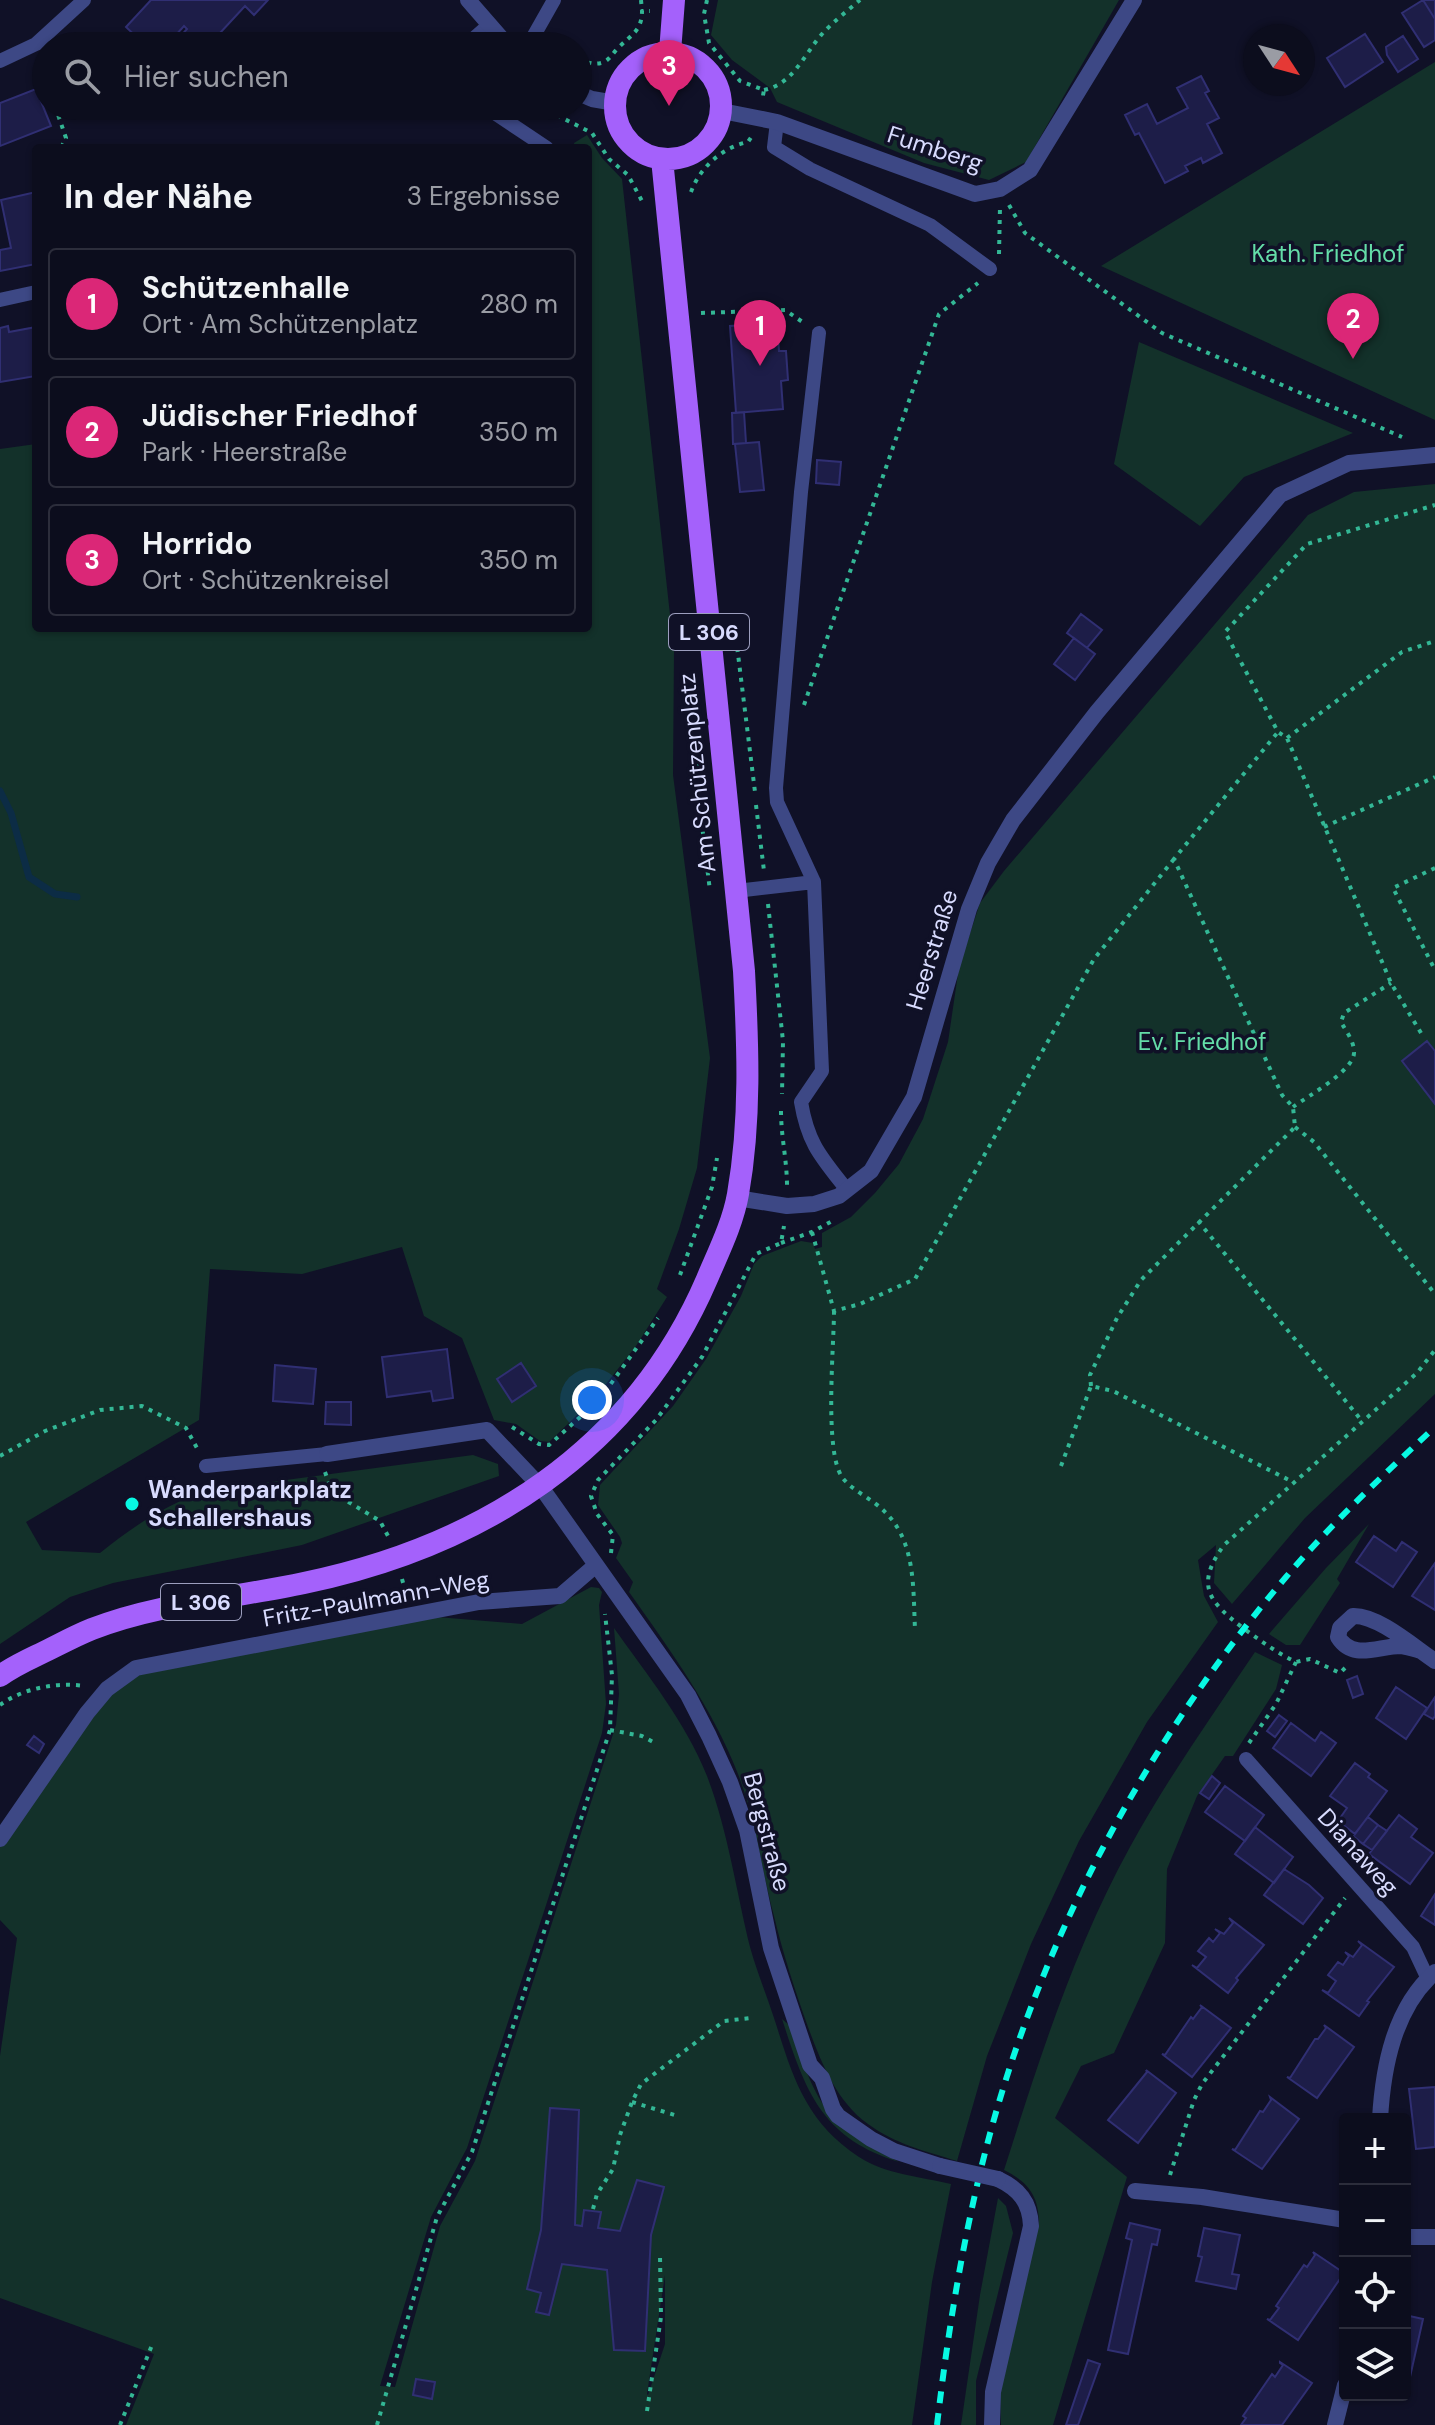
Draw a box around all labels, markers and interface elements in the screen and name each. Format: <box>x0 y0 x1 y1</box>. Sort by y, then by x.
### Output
north arrow <box>1243 24 1315 96</box>
search box <box>32 32 592 120</box>
pin: 3 <box>643 40 695 106</box>
icon: search <box>60 54 104 98</box>
text: Hier suchen <box>124 57 289 96</box>
street label: Fumberg <box>883 119 987 179</box>
text: In der Nähe <box>64 174 253 219</box>
text: 3 Ergebnisse <box>407 179 560 213</box>
park label: Kath. Friedhof <box>1252 238 1404 269</box>
text: Schützenhalle <box>142 268 350 307</box>
text: 1 <box>87 287 97 321</box>
text: 280 m <box>480 287 558 321</box>
pin: 2 <box>1327 293 1379 359</box>
pin: 1 <box>734 300 786 366</box>
text: Ort · Am Schützenplatz <box>142 307 418 341</box>
text: Jüdischer Friedhof <box>142 396 418 435</box>
text: 2 <box>84 415 100 449</box>
text: 350 m <box>479 415 558 449</box>
text: Park · Heerstraße <box>142 435 347 469</box>
text: Horrido <box>142 524 252 563</box>
text: 3 <box>84 543 100 577</box>
text: 350 m <box>479 543 558 577</box>
text: Ort · Schützenkreisel <box>142 563 389 597</box>
road number: L 306 <box>669 614 749 650</box>
street label: Am Schützenplatz <box>671 672 722 874</box>
street label: Heerstraße <box>898 886 965 1014</box>
park label: Ev. Friedhof <box>1138 1026 1266 1057</box>
your location <box>572 1380 612 1420</box>
place label: Wanderparkplatz Schallershaus <box>148 1474 352 1533</box>
marker: Wanderparkplatz Schallershaus <box>123 1495 141 1513</box>
street label: Fritz-Paulmann-Weg <box>260 1563 492 1634</box>
road number: L 306 <box>161 1584 241 1620</box>
street label: Bergstraße <box>737 1769 798 1895</box>
street label: Dianaweg <box>1311 1802 1406 1902</box>
map controls <box>1339 2113 1411 2401</box>
button: + <box>1339 2113 1411 2185</box>
button: − <box>1339 2185 1411 2257</box>
button: locate <box>1339 2257 1411 2329</box>
button: layers <box>1339 2329 1411 2401</box>

